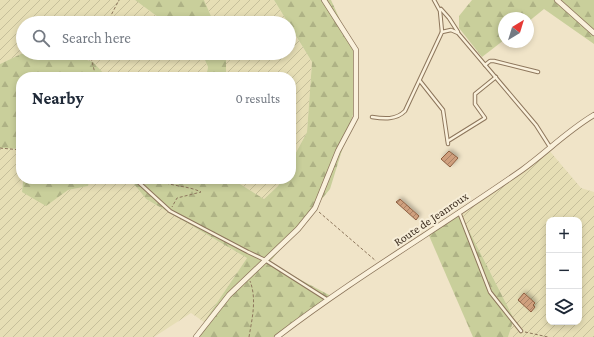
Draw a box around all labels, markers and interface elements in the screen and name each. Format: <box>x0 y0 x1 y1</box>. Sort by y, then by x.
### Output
north arrow <box>498 12 534 48</box>
search box <box>16 16 296 60</box>
icon: search <box>30 27 52 49</box>
text: Search here <box>62 30 131 46</box>
text: Nearby <box>32 89 84 108</box>
text: 0 results <box>235 91 280 106</box>
street label: Route de Jeanroux <box>391 189 471 249</box>
map controls <box>546 217 582 325</box>
button: + <box>546 217 582 253</box>
button: − <box>546 253 582 289</box>
button: layers <box>546 289 582 325</box>

